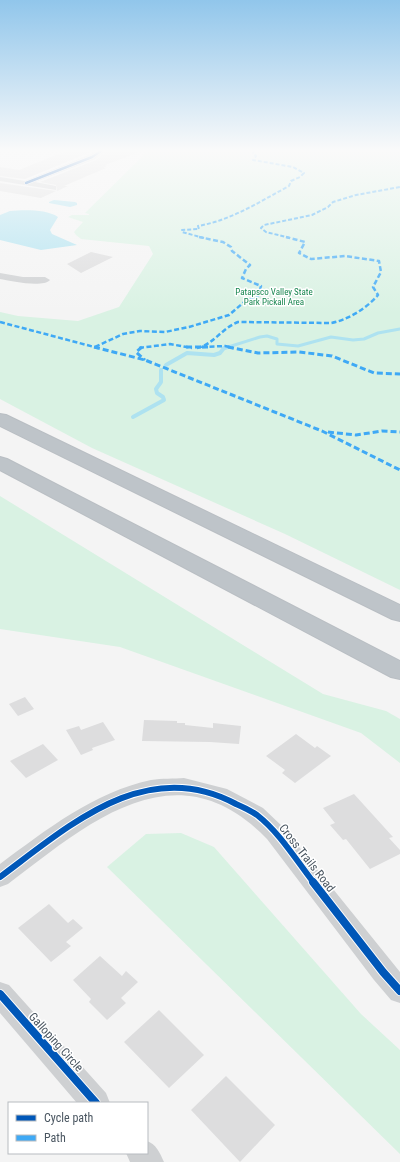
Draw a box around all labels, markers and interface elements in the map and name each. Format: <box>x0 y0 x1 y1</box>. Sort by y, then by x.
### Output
park label: Patapsco Valley State Park Pickall Area <box>235 287 313 307</box>
street label: Cross Trails Road <box>276 821 338 895</box>
street label: Galloping Circle <box>26 1010 86 1075</box>
legend <box>8 1102 148 1154</box>
text: Cycle path <box>44 1111 94 1125</box>
text: Path <box>44 1131 66 1145</box>

